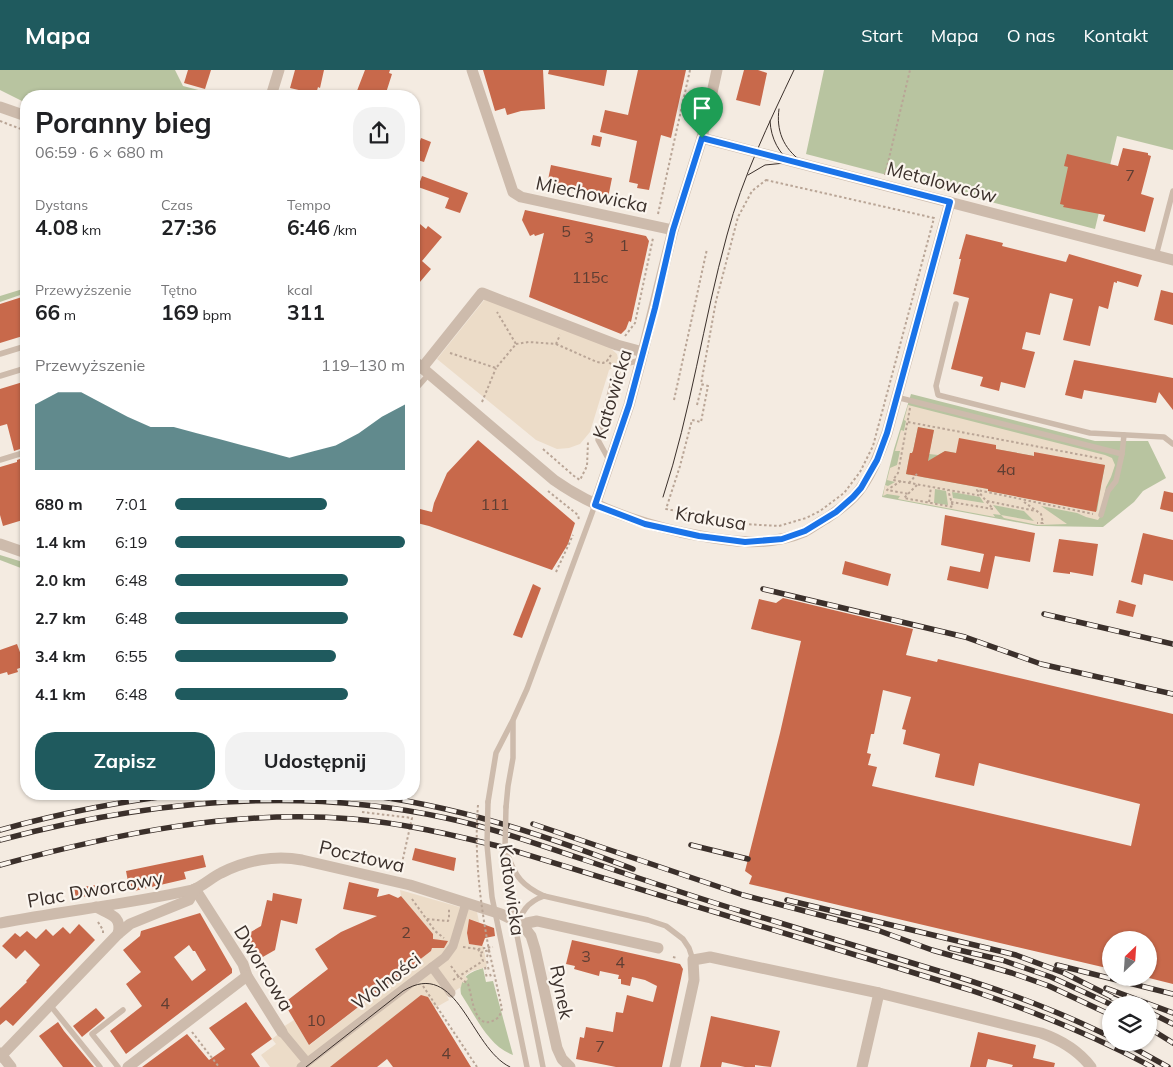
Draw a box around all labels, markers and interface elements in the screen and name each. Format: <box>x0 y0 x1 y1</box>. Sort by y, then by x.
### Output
text: Mapa <box>25 20 91 50</box>
text: Start <box>861 24 903 47</box>
text: Mapa <box>931 24 979 47</box>
text: O nas <box>1007 24 1056 47</box>
text: Kontakt <box>1084 24 1148 47</box>
pin <box>681 87 723 138</box>
icon: arrive <box>688 94 716 122</box>
text: Poranny bieg <box>35 105 212 140</box>
button: share <box>353 107 405 159</box>
text: 06:59 · 6 × 680 m <box>35 142 164 162</box>
street label: Metalowców <box>884 156 1000 208</box>
house number: 7 <box>1125 165 1135 185</box>
street label: Miechowicka <box>534 170 650 218</box>
text: Dystans <box>35 196 88 214</box>
text: Czas <box>161 196 193 214</box>
text: Tempo <box>287 196 331 214</box>
text: 4.08 <box>35 214 78 240</box>
text: 27:36 <box>161 214 217 240</box>
text: 6:46 <box>287 214 330 240</box>
text: km <box>78 221 101 239</box>
text: /km <box>330 221 357 239</box>
house number: 5 <box>561 221 571 241</box>
house number: 3 <box>584 227 594 247</box>
house number: 1 <box>619 235 629 255</box>
house number: 115c <box>572 267 608 287</box>
text: Przewyższenie <box>35 281 131 299</box>
text: Tętno <box>161 281 197 299</box>
text: kcal <box>287 281 313 299</box>
text: 66 <box>35 299 60 325</box>
text: 169 <box>161 299 199 325</box>
text: 311 <box>287 299 325 325</box>
text: m <box>60 306 76 324</box>
text: bpm <box>199 306 232 324</box>
street label: Katowicka <box>587 346 637 442</box>
text: Przewyższenie <box>35 355 145 375</box>
text: 119–130 m <box>321 355 405 375</box>
house number: 4a <box>996 459 1016 479</box>
text: 680 m <box>35 494 83 514</box>
text: 7:01 <box>115 494 147 514</box>
house number: 111 <box>481 494 509 514</box>
street label: Krakusa <box>674 501 748 535</box>
text: 1.4 km <box>35 532 86 552</box>
text: 6:19 <box>115 532 147 552</box>
text: 2.0 km <box>35 570 86 590</box>
text: 6:48 <box>115 570 147 590</box>
text: 2.7 km <box>35 608 86 628</box>
text: 6:48 <box>115 608 147 628</box>
text: 3.4 km <box>35 646 86 666</box>
text: 6:55 <box>115 646 147 666</box>
text: 4.1 km <box>35 684 86 704</box>
text: 6:48 <box>115 684 147 704</box>
button: Zapisz <box>35 732 215 790</box>
button: Udostępnij <box>225 732 405 790</box>
street label: Pocztowa <box>317 835 407 877</box>
street label: Katowicka <box>494 843 530 937</box>
street label: Plac Dworcowy <box>25 865 165 913</box>
street label: Dworcowa <box>229 921 299 1015</box>
house number: 2 <box>401 922 411 942</box>
north arrow <box>1102 931 1158 986</box>
map controls <box>1102 931 1157 1051</box>
house number: 3 <box>581 946 591 966</box>
street label: Wolności <box>347 947 425 1015</box>
house number: 4 <box>615 952 625 972</box>
street label: Rynek <box>545 963 579 1021</box>
house number: 4 <box>160 993 170 1013</box>
button: layers <box>1102 996 1157 1051</box>
house number: 10 <box>306 1010 326 1030</box>
house number: 7 <box>595 1036 605 1056</box>
house number: 4 <box>441 1043 451 1063</box>

